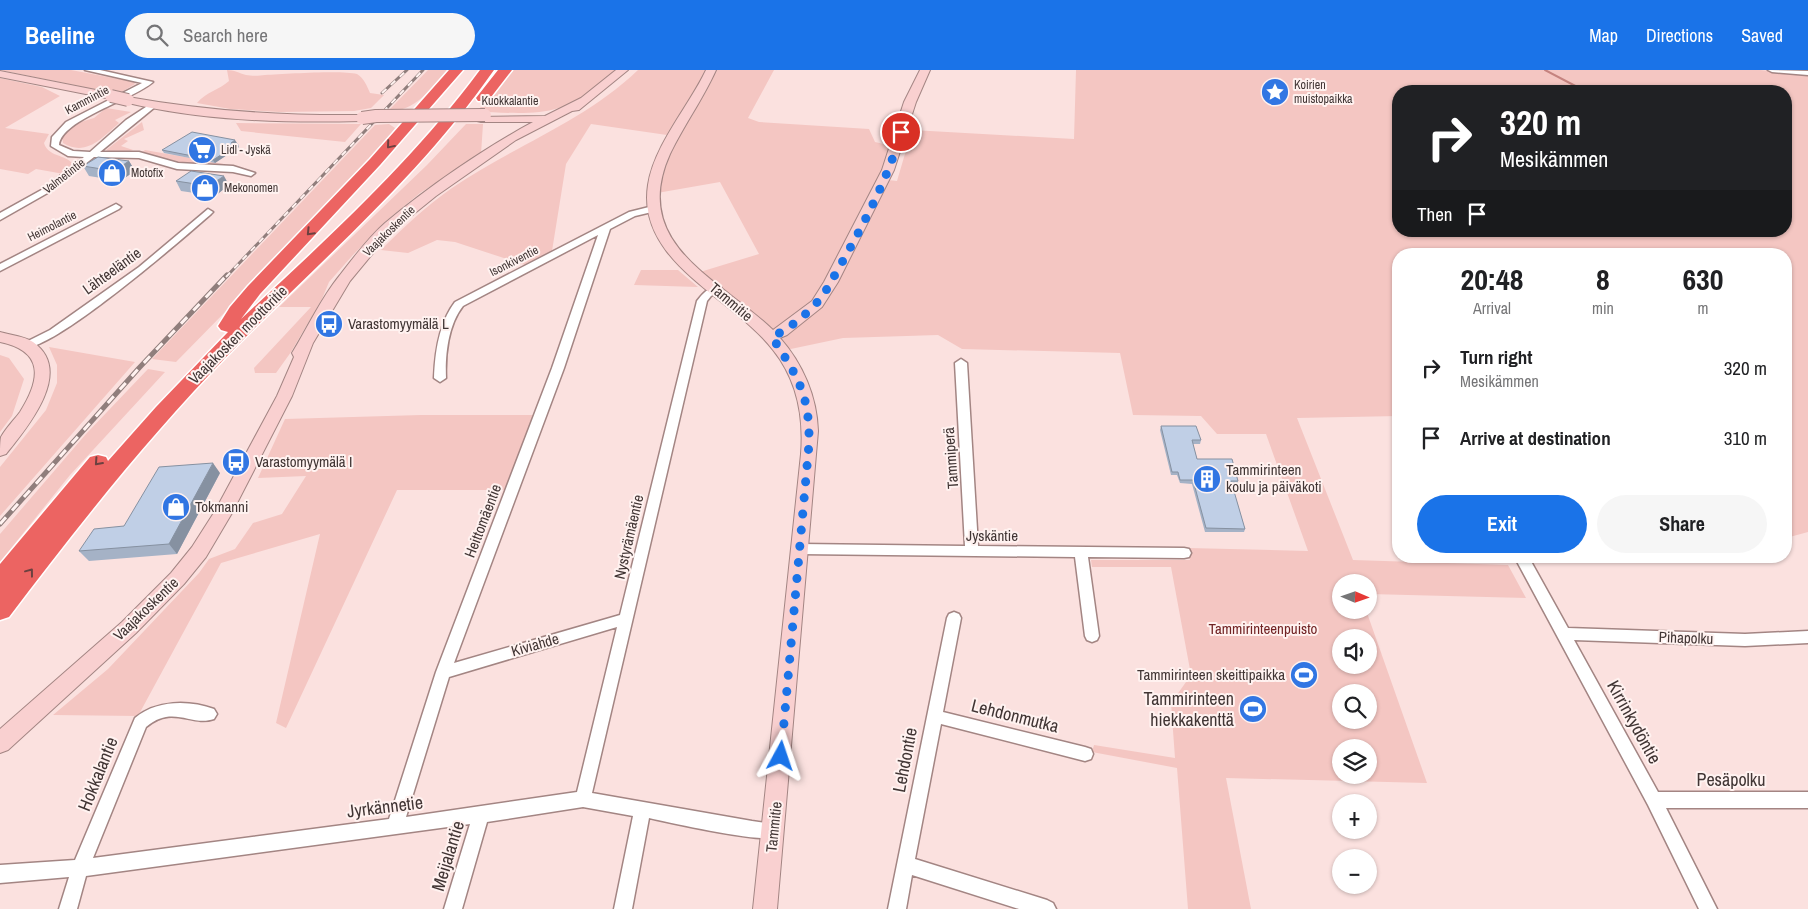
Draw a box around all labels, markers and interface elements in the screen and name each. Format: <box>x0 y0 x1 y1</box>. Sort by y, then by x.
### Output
search box <box>125 13 475 58</box>
text: Beeline <box>25 19 95 51</box>
icon: search <box>143 21 171 49</box>
text: Search here <box>183 22 268 48</box>
text: Map <box>1589 23 1618 48</box>
text: Directions <box>1646 23 1713 48</box>
text: Saved <box>1741 23 1783 48</box>
place icon: Koirien muistopaikka <box>1260 77 1290 107</box>
place label: Koirien muistopaikka <box>1294 77 1353 107</box>
street label: Kammintie <box>62 82 112 118</box>
street label: Kuokkalantie <box>482 93 538 109</box>
text: 320 m <box>1500 99 1581 146</box>
icon: right <box>1417 105 1482 170</box>
pin <box>880 111 922 153</box>
icon: arrive <box>887 118 915 146</box>
supermarket icon: Lidl - Jyskä <box>187 135 217 165</box>
one-way arrow <box>386 139 395 148</box>
place label: Lidl - Jyskä <box>221 142 271 158</box>
text: Mesikämmen <box>1500 144 1608 174</box>
street label: Valmetintie <box>40 155 88 197</box>
shop icon: Motofix <box>97 158 127 188</box>
place label: Motofix <box>131 165 163 181</box>
shop icon: Mekonomen <box>190 173 220 203</box>
place label: Mekonomen <box>224 180 278 196</box>
icon: arrive <box>1463 200 1491 228</box>
text: Then <box>1417 201 1453 227</box>
street label: Vaajakoskentie <box>359 202 419 260</box>
street label: Heimolantie <box>25 207 79 245</box>
one-way arrow <box>307 226 316 235</box>
street label: Lähteeläntie <box>78 242 145 299</box>
street label: Isonkiventie <box>487 242 541 280</box>
text: 20:48 <box>1461 259 1523 299</box>
text: 8 <box>1596 259 1610 299</box>
text: 630 <box>1682 259 1723 299</box>
street label: Tammitie <box>705 277 758 326</box>
street label: Vaajakosken moottoritie <box>184 281 292 389</box>
text: Arrival <box>1473 297 1511 319</box>
text: min <box>1592 297 1614 319</box>
text: m <box>1697 297 1708 319</box>
bus stop icon: Varastomyymälä L <box>314 309 344 339</box>
place label: Varastomyymälä L <box>348 313 449 334</box>
text: Turn right <box>1460 344 1532 370</box>
icon: right <box>1417 354 1445 382</box>
text: 320 m <box>1724 355 1767 381</box>
text: Mesikämmen <box>1460 370 1539 392</box>
icon: arrive <box>1417 424 1445 452</box>
text: Arrive at destination <box>1460 425 1611 451</box>
text: 310 m <box>1724 425 1767 451</box>
street label: Tammiperä <box>938 426 963 490</box>
bus stop icon: Varastomyymälä I <box>221 447 251 477</box>
place label: Varastomyymälä I <box>255 451 353 472</box>
one-way arrow <box>95 457 104 466</box>
place label: Tammirinteen koulu ja päiväkoti <box>1226 459 1322 497</box>
building icon: Tammirinteen koulu ja päiväkoti <box>1192 464 1222 494</box>
street label: Heittomäentie <box>459 481 506 561</box>
shop icon: Tokmanni <box>161 492 191 522</box>
street label: Nystyrämäentie <box>609 492 648 581</box>
button: Exit <box>1417 495 1587 553</box>
button: Share <box>1597 495 1767 553</box>
place label: Tokmanni <box>195 496 248 517</box>
street label: Jyskäntie <box>966 525 1018 546</box>
one-way arrow <box>24 568 33 577</box>
street label: Vaajakoskentie <box>108 572 183 645</box>
north arrow <box>1332 574 1378 619</box>
map controls <box>1332 574 1377 894</box>
park label: Tammirinteenpuisto <box>1209 618 1318 639</box>
street label: Pihapolku <box>1658 626 1714 649</box>
street label: Kiviahde <box>509 628 561 661</box>
button: sound <box>1332 629 1377 674</box>
sports icon: Tammirinteen skeittipaikka <box>1289 660 1319 690</box>
place label: Tammirinteen skeittipaikka <box>1137 664 1285 685</box>
street label: Kirrinkydöntie <box>1601 676 1668 768</box>
button: search <box>1332 684 1377 729</box>
place label: Tammirinteen hiekkakenttä <box>1143 686 1234 732</box>
street label: Lehdonmutka <box>969 693 1062 738</box>
sports icon: Tammirinteen hiekkakenttä <box>1238 694 1268 724</box>
street label: Lehdontie <box>886 725 923 795</box>
position arrow <box>754 729 806 781</box>
street label: Hokkalantie <box>71 733 124 815</box>
button: layers <box>1332 739 1377 784</box>
street label: Pesäpolku <box>1697 767 1765 792</box>
street label: Jyrkännetie <box>346 789 424 824</box>
button: + <box>1332 794 1377 839</box>
street label: Tammitie <box>760 800 787 853</box>
street label: Meijalantie <box>425 818 470 894</box>
button: − <box>1332 849 1377 894</box>

